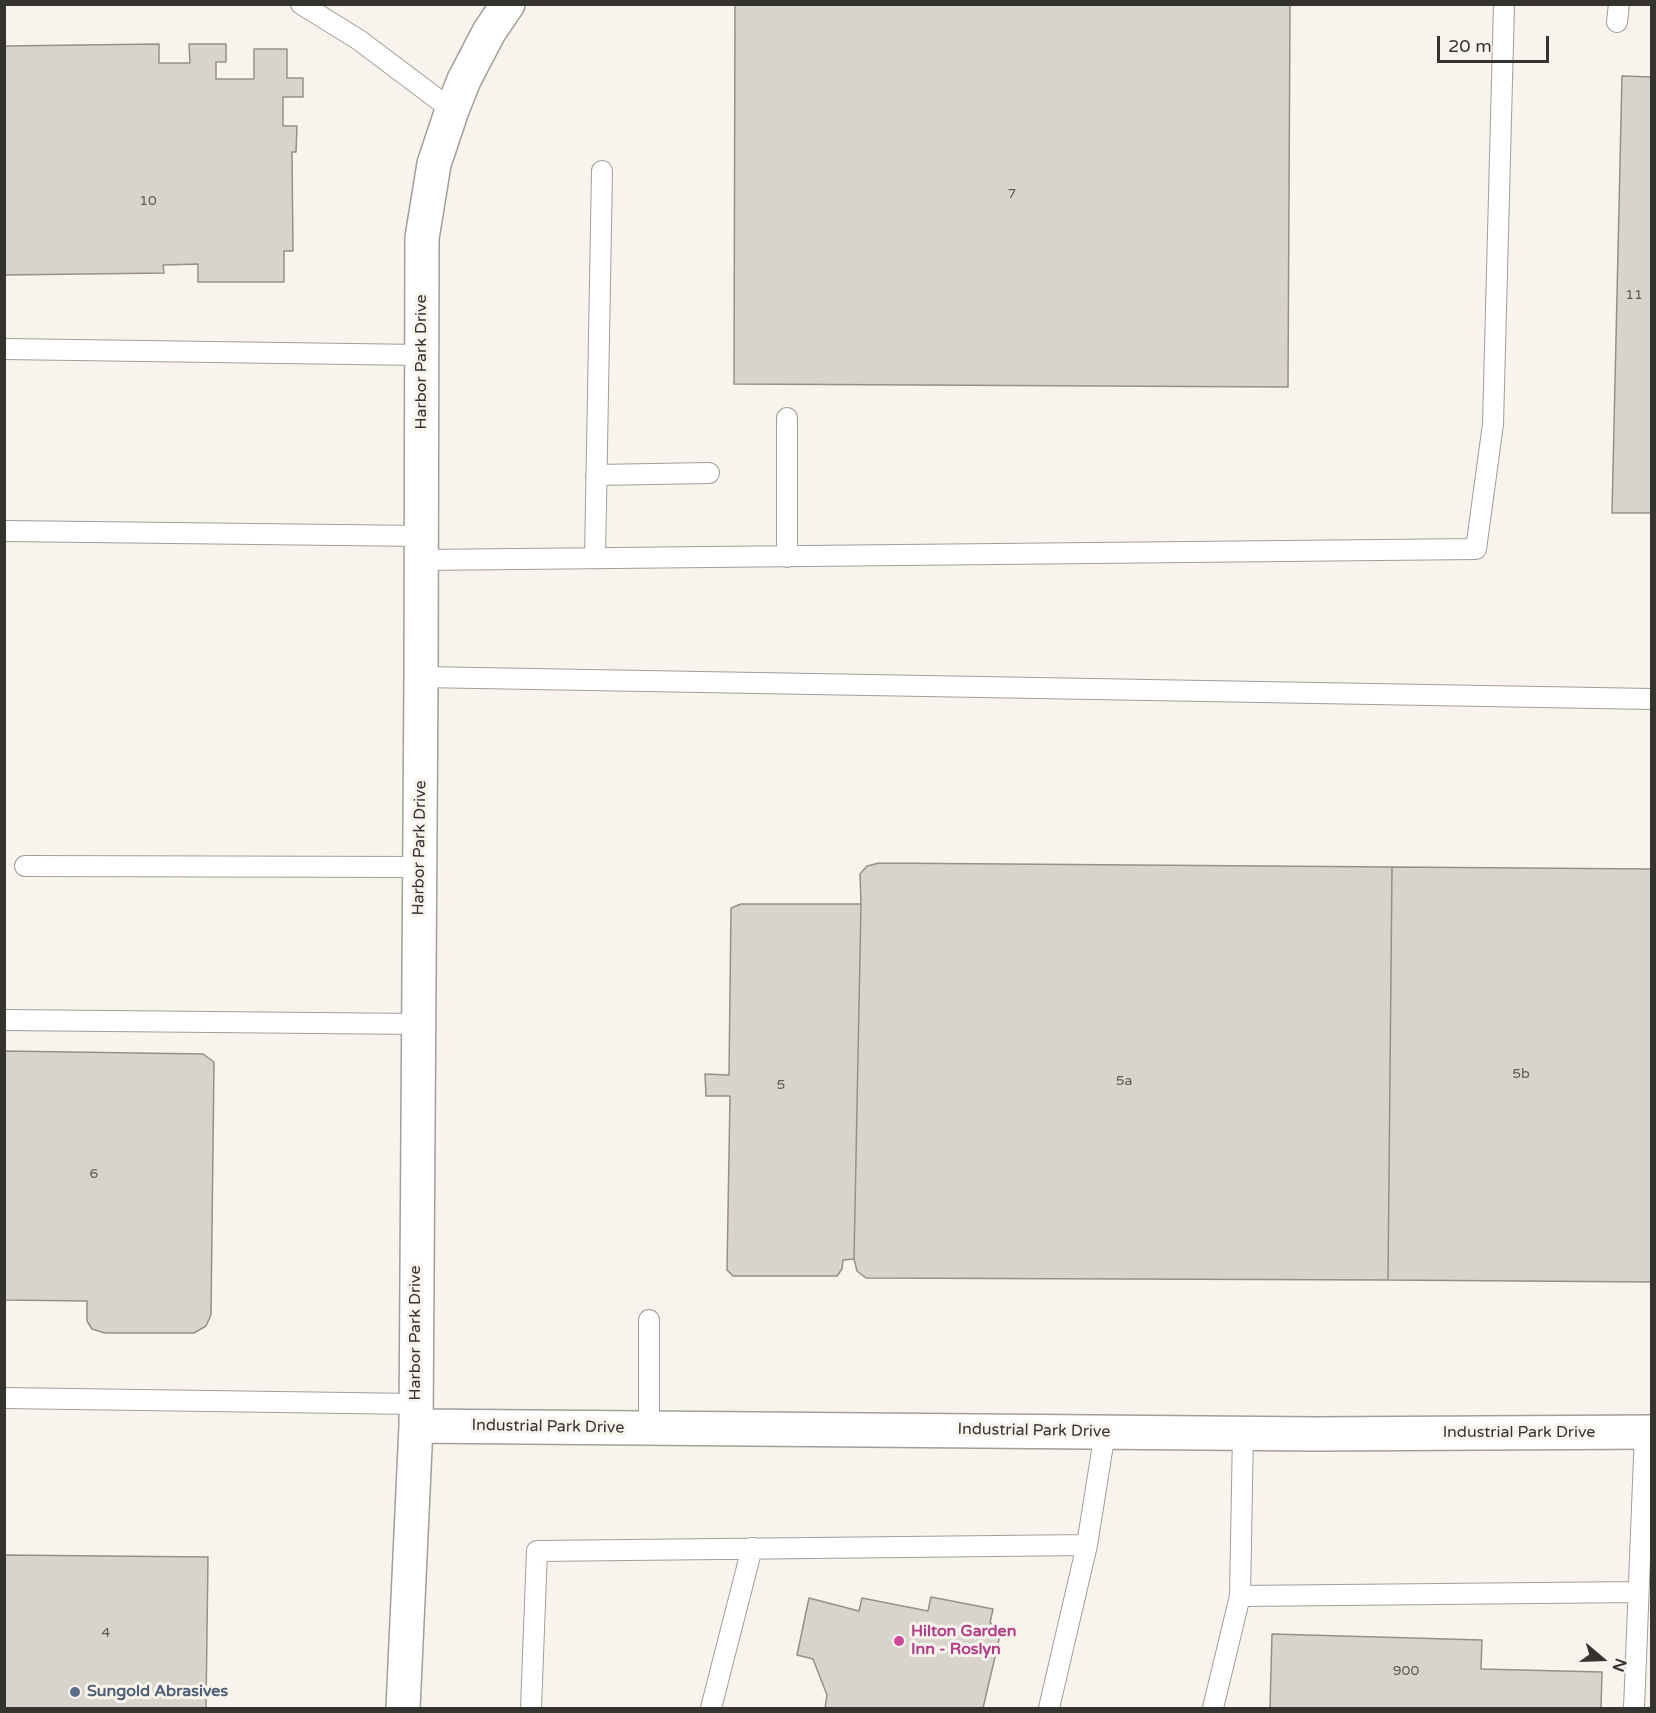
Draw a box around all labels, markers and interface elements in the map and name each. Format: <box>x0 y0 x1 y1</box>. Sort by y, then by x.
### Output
scale bar <box>1440 24 1552 62</box>
text: 20 m <box>1448 35 1492 57</box>
house number: 7 <box>1008 186 1016 202</box>
house number: 10 <box>139 193 157 209</box>
house number: 11 <box>1625 287 1643 303</box>
street label: Harbor Park Drive <box>412 294 432 430</box>
street label: Harbor Park Drive <box>409 780 431 916</box>
house number: 5b <box>1512 1066 1530 1082</box>
house number: 5a <box>1116 1073 1132 1089</box>
house number: 5 <box>777 1077 785 1093</box>
house number: 6 <box>90 1166 98 1182</box>
street label: Harbor Park Drive <box>406 1265 426 1401</box>
street label: Industrial Park Drive <box>471 1416 625 1438</box>
street label: Industrial Park Drive <box>957 1420 1111 1442</box>
street label: Industrial Park Drive <box>1443 1423 1595 1443</box>
place label: Hilton Garden Inn - Roslyn <box>911 1622 1016 1660</box>
house number: 4 <box>102 1625 110 1641</box>
north arrow <box>1572 1629 1632 1689</box>
marker: Hilton Garden Inn - Roslyn <box>892 1634 906 1648</box>
text: N <box>1607 1656 1631 1674</box>
house number: 900 <box>1393 1663 1419 1679</box>
place label: Sungold Abrasives <box>87 1682 228 1702</box>
marker: Sungold Abrasives <box>68 1685 82 1699</box>

